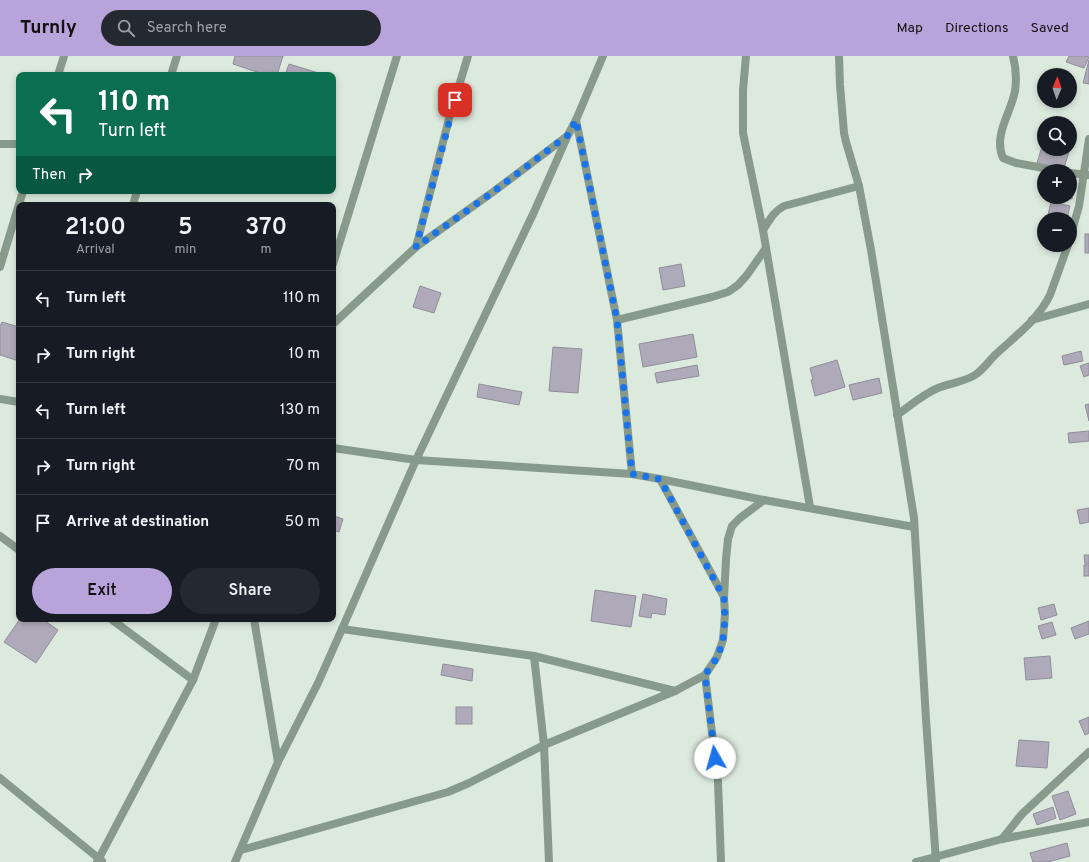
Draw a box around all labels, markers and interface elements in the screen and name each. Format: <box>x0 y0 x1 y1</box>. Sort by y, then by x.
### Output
search box <box>101 10 381 46</box>
text: Turnly <box>20 16 77 40</box>
icon: search <box>115 17 137 39</box>
text: Search here <box>147 19 227 38</box>
text: Map <box>897 20 923 37</box>
text: Directions <box>945 20 1009 37</box>
text: Saved <box>1031 20 1069 37</box>
north arrow <box>1037 68 1077 108</box>
map controls <box>1037 68 1077 252</box>
pin <box>438 83 472 117</box>
text: 110 m <box>98 85 170 121</box>
icon: left <box>32 88 84 140</box>
icon: arrive <box>444 89 466 111</box>
button: search <box>1037 116 1077 156</box>
text: Turn left <box>98 120 166 143</box>
icon: right <box>74 164 96 186</box>
button: + <box>1037 164 1077 204</box>
text: Then <box>32 166 66 185</box>
button: − <box>1037 212 1077 252</box>
text: 21:00 <box>65 213 126 243</box>
text: 5 <box>178 213 193 243</box>
text: 370 <box>245 213 287 243</box>
text: Arrival <box>76 242 115 258</box>
text: min <box>175 242 196 258</box>
text: m <box>261 242 272 258</box>
icon: left <box>32 288 54 310</box>
text: Turn left <box>66 289 126 308</box>
text: 110 m <box>283 289 320 308</box>
icon: right <box>32 344 54 366</box>
text: Turn right <box>66 345 135 364</box>
text: 10 m <box>289 345 320 364</box>
icon: left <box>32 400 54 422</box>
text: Turn left <box>66 401 126 420</box>
text: 130 m <box>280 401 320 420</box>
icon: right <box>32 456 54 478</box>
text: Turn right <box>66 457 135 476</box>
text: 70 m <box>287 457 320 476</box>
icon: arrive <box>32 512 54 534</box>
text: Arrive at destination <box>66 513 209 532</box>
text: 50 m <box>285 513 320 532</box>
button: Exit <box>32 568 172 614</box>
button: Share <box>180 568 320 614</box>
position arrow <box>694 737 736 779</box>

